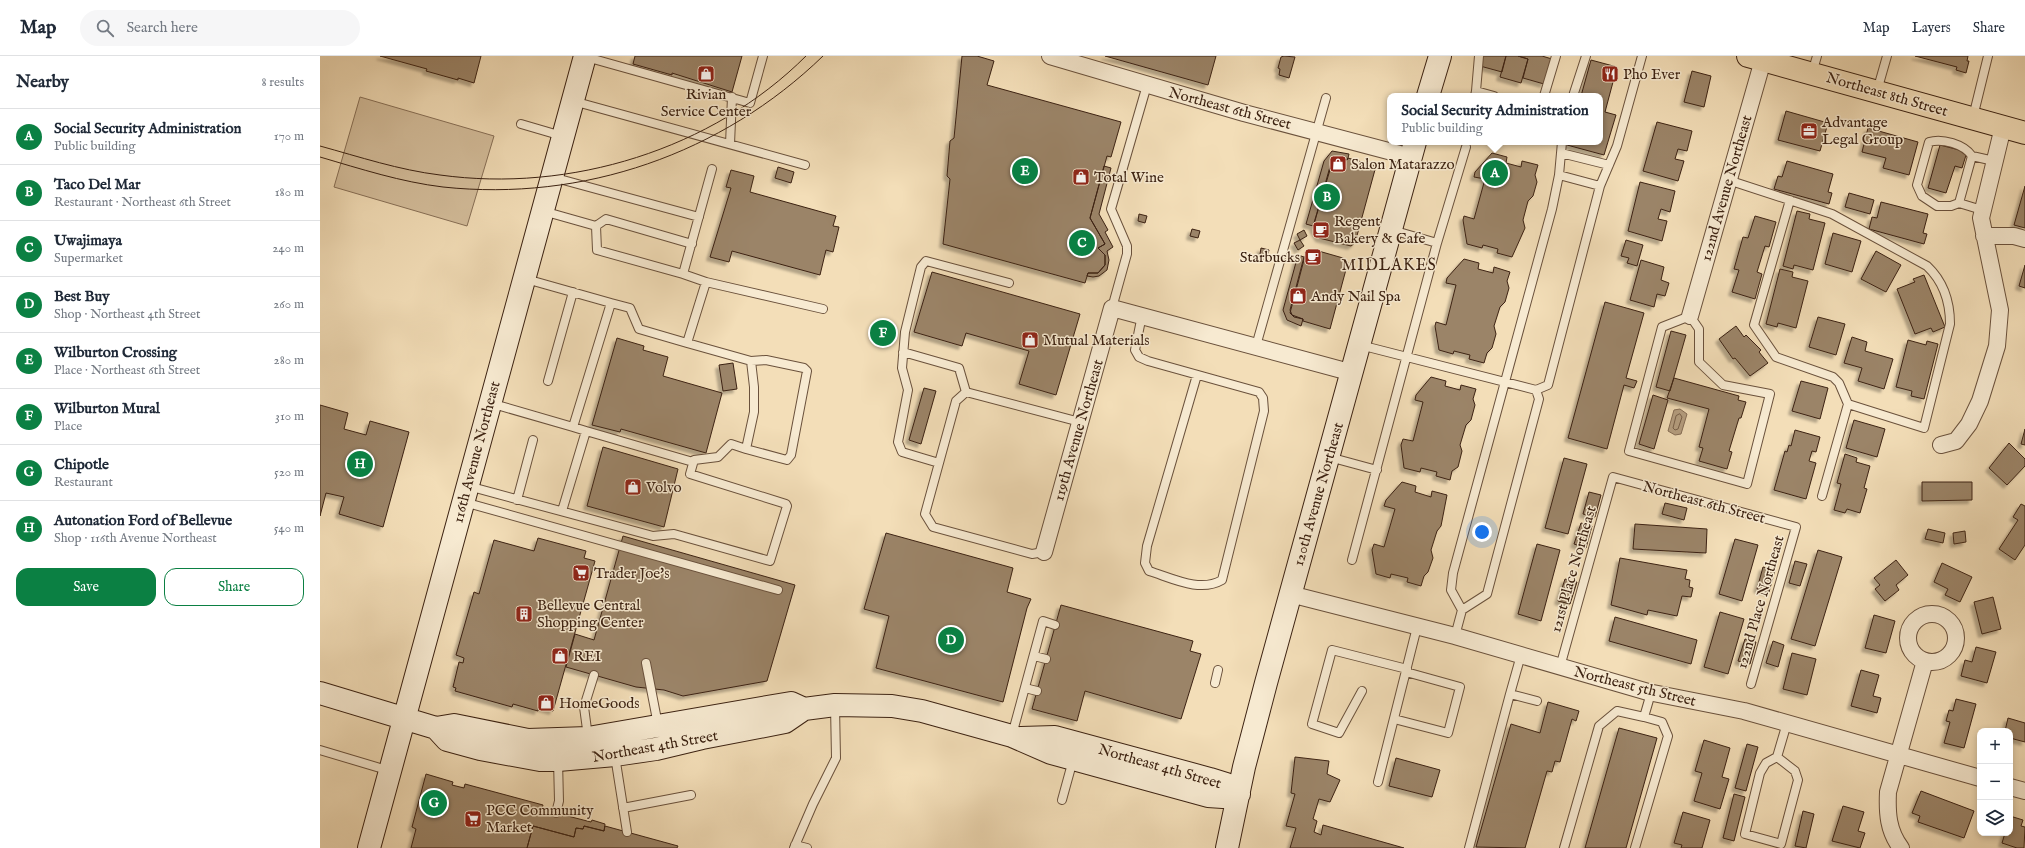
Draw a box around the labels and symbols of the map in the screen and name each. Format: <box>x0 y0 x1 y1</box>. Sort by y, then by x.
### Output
shop icon: Rivian Service Center <box>696 64 716 84</box>
restaurant icon: Pho Ever <box>1600 64 1620 84</box>
place label: Pho Ever <box>1623 65 1681 84</box>
street label: Northeast 8th Street <box>1824 68 1950 121</box>
street label: Northeast 6th Street <box>1166 83 1293 134</box>
place label: Rivian Service Center <box>661 85 752 121</box>
street label: 122nd Avenue Northeast <box>1697 113 1756 263</box>
place label: Advantage Legal Group <box>1821 113 1903 149</box>
office icon: Advantage Legal Group <box>1799 121 1819 141</box>
shop icon: Salon Matarazzo <box>1328 154 1348 174</box>
place label: Salon Matarazzo <box>1351 155 1455 174</box>
pin: E <box>1012 156 1038 186</box>
pin: A <box>1482 158 1508 188</box>
shop icon: Total Wine <box>1071 167 1091 187</box>
place label: Total Wine <box>1094 168 1164 187</box>
pin: B <box>1314 182 1340 212</box>
place label: Regent Bakery & Cafe <box>1334 212 1426 248</box>
cafe icon: Regent Bakery & Cafe <box>1311 220 1331 240</box>
pin: C <box>1069 228 1095 258</box>
cafe icon: Starbucks <box>1303 247 1323 267</box>
place label: Starbucks <box>1240 248 1300 267</box>
district label: MIDLAKES <box>1341 256 1437 276</box>
shop icon: Andy Nail Spa <box>1288 286 1308 306</box>
place label: Andy Nail Spa <box>1310 287 1401 306</box>
pin: F <box>870 318 896 348</box>
shop icon: Mutual Materials <box>1020 330 1040 350</box>
place label: Mutual Materials <box>1043 331 1150 350</box>
street label: 119th Avenue Northeast <box>1049 357 1108 503</box>
street label: 116th Avenue Northeast <box>448 379 505 525</box>
street label: 120th Avenue Northeast <box>1289 420 1348 568</box>
pin: H <box>347 449 373 479</box>
shop icon: Volvo <box>623 477 643 497</box>
street label: Northeast 6th Street <box>1640 477 1767 528</box>
place label: Volvo <box>645 478 682 497</box>
street label: 121st Place Northeast <box>1546 504 1601 635</box>
your location <box>1472 522 1492 542</box>
street label: 122nd Place Northeast <box>1732 533 1789 671</box>
supermarket icon: Trader Joe's <box>571 563 591 583</box>
place label: Trader Joe's <box>594 564 669 583</box>
place label: Bellevue Central Shopping Center <box>537 596 644 632</box>
building icon: Bellevue Central Shopping Center <box>514 604 534 624</box>
pin: D <box>938 625 964 655</box>
shop icon: REI <box>550 646 570 666</box>
place label: REI <box>573 647 602 666</box>
street label: Northeast 5th Street <box>1572 662 1698 711</box>
shop icon: HomeGoods <box>536 693 556 713</box>
place label: HomeGoods <box>559 694 640 713</box>
street label: Northeast 4th Street <box>591 726 719 767</box>
street label: Northeast 4th Street <box>1096 740 1224 793</box>
pin: G <box>421 788 447 818</box>
place label: PCC Community Market <box>486 801 594 837</box>
supermarket icon: PCC Community Market <box>463 809 483 829</box>

